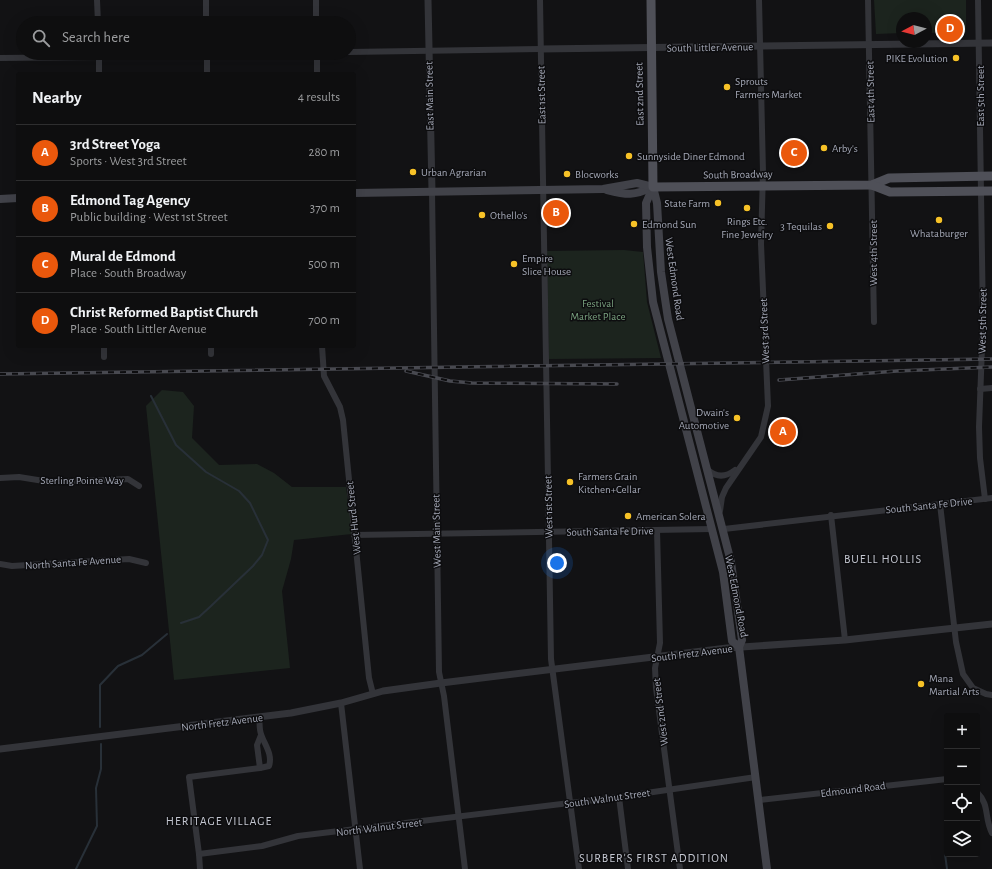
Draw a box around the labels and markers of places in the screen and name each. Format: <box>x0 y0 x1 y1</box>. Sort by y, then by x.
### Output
pin: D <box>937 14 963 44</box>
place label: PIKE Evolution <box>886 53 948 64</box>
marker: PIKE Evolution <box>951 53 961 63</box>
place label: Sprouts Farmers Market <box>735 76 802 100</box>
marker: Sprouts Farmers Market <box>722 82 732 92</box>
pin: C <box>781 138 807 168</box>
marker: Arby's <box>819 143 829 153</box>
place label: Arby's <box>832 143 858 154</box>
marker: Sunnyside Diner Edmond <box>624 151 634 161</box>
place label: Sunnyside Diner Edmond <box>637 151 745 162</box>
marker: Urban Agrarian <box>408 167 418 177</box>
place label: Urban Agrarian <box>421 167 486 178</box>
marker: Blocworks <box>562 169 572 179</box>
place label: Blocworks <box>575 169 618 180</box>
pin: B <box>543 198 569 228</box>
place label: State Farm <box>664 198 710 209</box>
marker: State Farm <box>713 198 723 208</box>
marker: Rings Etc. Fine Jewelry <box>742 203 752 213</box>
marker: Othello's <box>477 210 487 220</box>
place label: Othello's <box>490 210 527 221</box>
marker: Whataburger <box>934 215 944 225</box>
place label: Rings Etc. Fine Jewelry <box>721 216 773 240</box>
marker: Edmond Sun <box>629 219 639 229</box>
place label: Edmond Sun <box>642 219 696 230</box>
place label: 3 Tequilas <box>780 221 822 232</box>
marker: 3 Tequilas <box>825 221 835 231</box>
place label: Whataburger <box>910 228 968 239</box>
place label: Empire Slice House <box>522 253 571 277</box>
marker: Empire Slice House <box>509 259 519 269</box>
place label: Dwain's Automotive <box>679 407 729 431</box>
marker: Dwain's Automotive <box>732 413 742 423</box>
pin: A <box>770 417 796 447</box>
place label: Farmers Grain Kitchen+Cellar <box>578 471 641 495</box>
marker: Farmers Grain Kitchen+Cellar <box>565 477 575 487</box>
marker: American Solera <box>623 511 633 521</box>
place label: American Solera <box>636 511 706 522</box>
place label: Mana Martial Arts <box>929 673 979 697</box>
marker: Mana Martial Arts <box>916 679 926 689</box>

